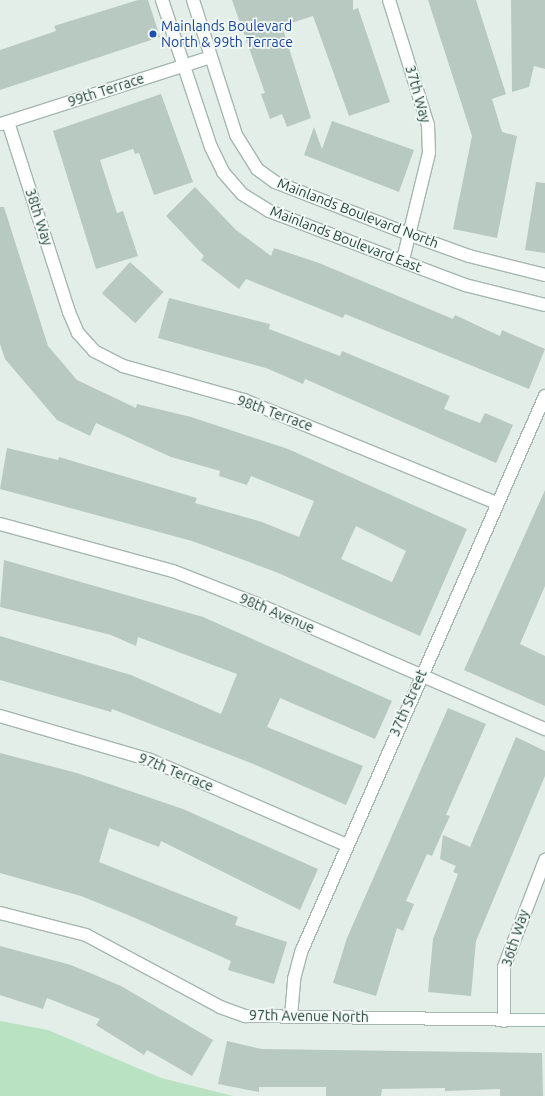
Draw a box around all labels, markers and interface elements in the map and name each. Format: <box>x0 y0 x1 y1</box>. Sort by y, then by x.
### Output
place label: Mainlands Boulevard North & 99th Terrace <box>161 18 293 50</box>
marker: Mainlands Boulevard North & 99th Terrace <box>148 29 158 39</box>
street label: 37th Way <box>402 63 434 125</box>
street label: 99th Terrace <box>66 70 146 110</box>
street label: Mainlands Boulevard North <box>275 174 441 252</box>
street label: 38th Way <box>22 186 56 248</box>
street label: Mainlands Boulevard East <box>268 202 424 276</box>
street label: 98th Terrace <box>235 392 315 434</box>
street label: 98th Avenue <box>237 590 317 636</box>
street label: 37th Street <box>386 667 430 739</box>
street label: 97th Terrace <box>136 749 216 795</box>
street label: 36th Way <box>498 907 532 969</box>
street label: 97th Avenue North <box>249 1007 369 1025</box>

